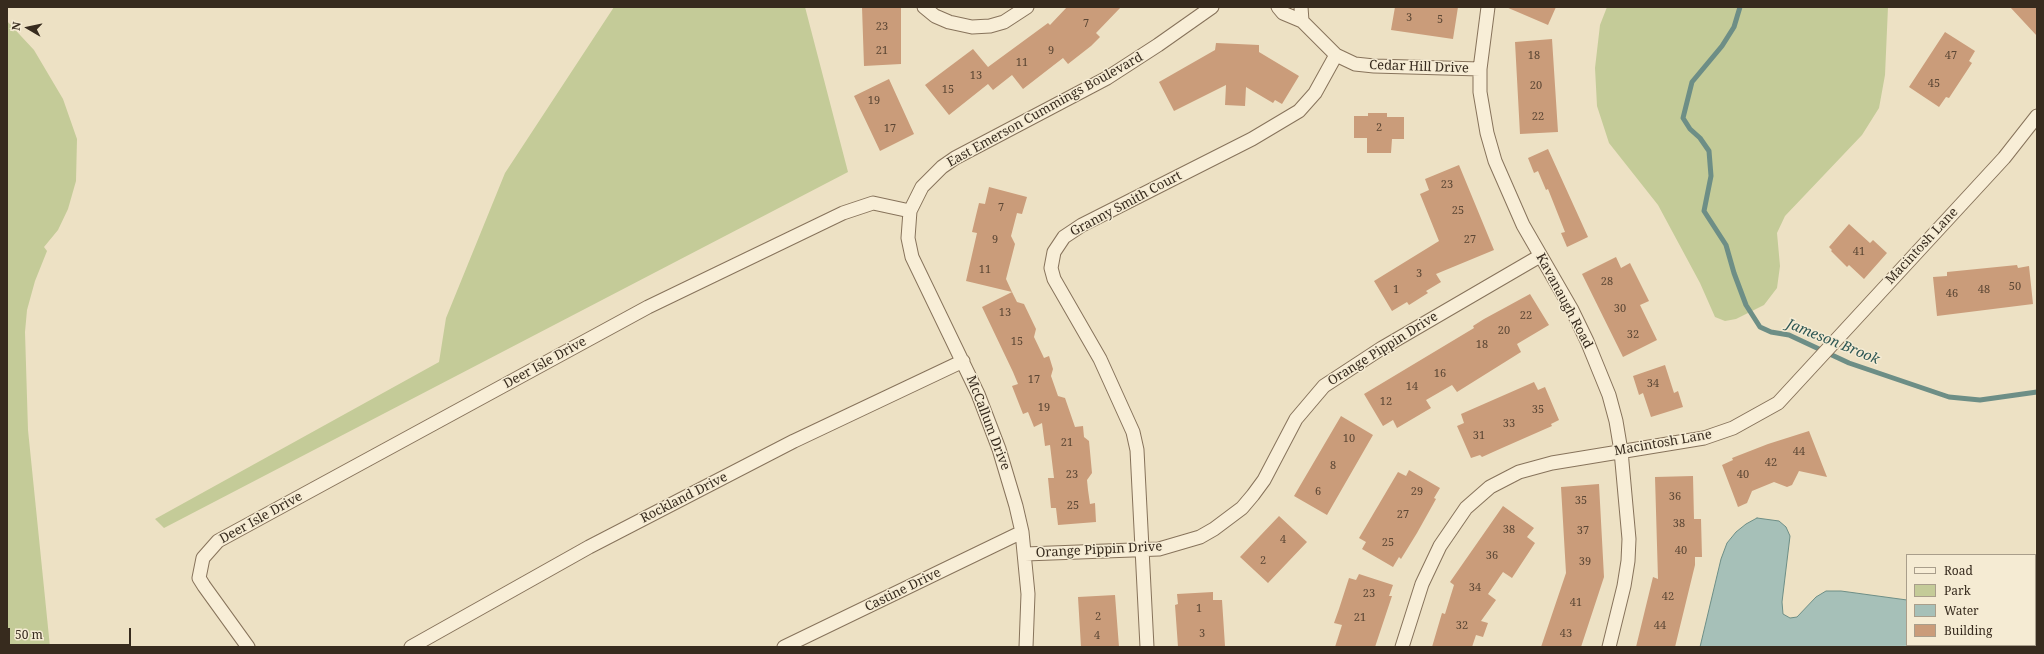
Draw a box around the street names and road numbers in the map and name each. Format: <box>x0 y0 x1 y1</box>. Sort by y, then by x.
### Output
street label: East Emerson Cummings Boulevard <box>944 49 1146 171</box>
street label: Cedar Hill Drive <box>1369 57 1469 77</box>
street label: Granny Smith Court <box>1068 168 1184 240</box>
street label: Macintosh Lane <box>1883 205 1961 287</box>
street label: Kavanaugh Road <box>1532 251 1596 351</box>
street label: Orange Pippin Drive <box>1325 309 1441 389</box>
street label: Deer Isle Drive <box>501 334 589 392</box>
street label: McCallum Drive <box>963 373 1013 473</box>
street label: Macintosh Lane <box>1613 427 1713 459</box>
street label: Rockland Drive <box>638 469 730 527</box>
street label: Deer Isle Drive <box>217 489 305 547</box>
street label: Orange Pippin Drive <box>1035 539 1163 561</box>
street label: Castine Drive <box>862 565 944 615</box>

